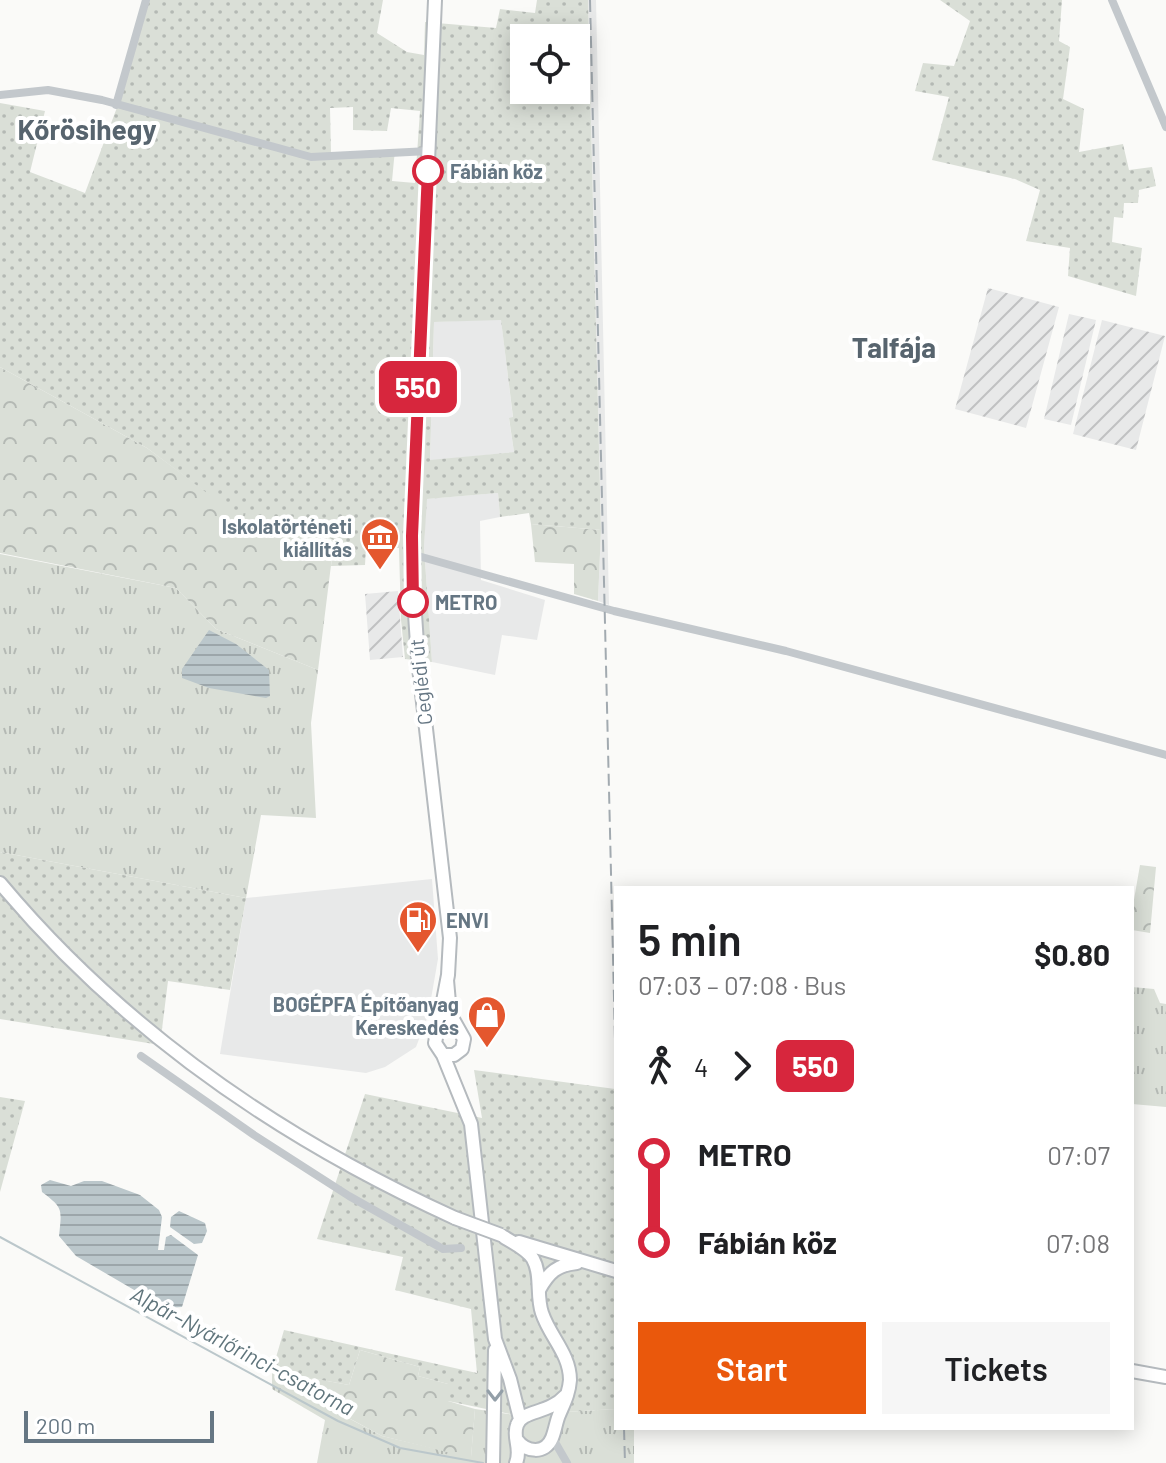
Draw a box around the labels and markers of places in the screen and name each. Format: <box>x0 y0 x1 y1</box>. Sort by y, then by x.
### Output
marker: Fábián köz <box>413 156 443 186</box>
place label: Fábián köz <box>450 159 543 183</box>
place label: Iskolatörténeti kiállítás <box>222 514 352 561</box>
museum icon: Iskolatörténeti kiállítás <box>359 516 401 571</box>
marker: METRO <box>398 587 428 617</box>
place label: METRO <box>435 590 497 614</box>
fuel station icon: ENVI <box>397 899 439 954</box>
place label: ENVI <box>446 908 489 932</box>
place label: BOGÉPFA Építőanyag Kereskedés <box>273 992 459 1039</box>
shop icon: BOGÉPFA Építőanyag Kereskedés <box>466 994 508 1049</box>

